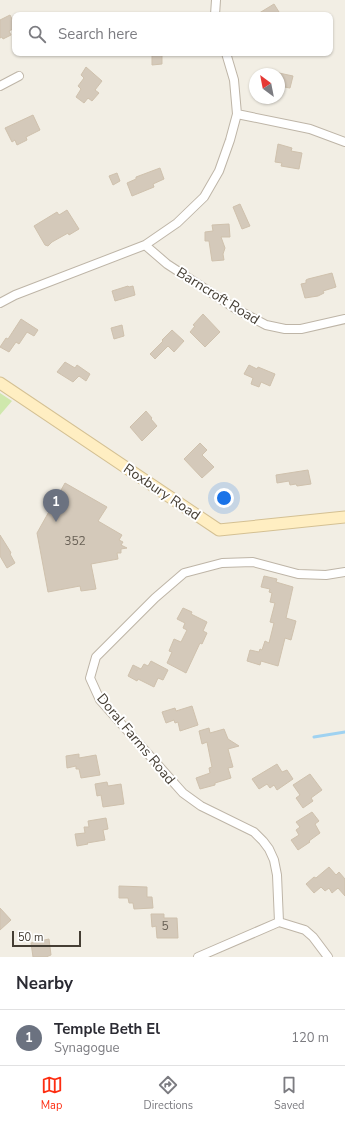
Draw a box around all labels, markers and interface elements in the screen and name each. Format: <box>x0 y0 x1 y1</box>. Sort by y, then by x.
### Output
search box <box>12 12 333 56</box>
icon: search <box>26 23 48 45</box>
text: Search here <box>58 24 138 44</box>
north arrow <box>249 68 285 104</box>
street label: Barncroft Road <box>173 263 263 329</box>
street label: Roxbury Road <box>120 459 204 525</box>
your location <box>214 488 234 508</box>
pin: 1 <box>43 489 69 522</box>
house number: 352 <box>64 533 86 549</box>
street label: Doral Farms Road <box>92 690 180 788</box>
house number: 5 <box>161 918 169 934</box>
scale bar <box>12 929 81 948</box>
text: 50 m <box>18 930 43 945</box>
text: Nearby <box>16 972 73 995</box>
text: Temple Beth El <box>54 1019 160 1039</box>
text: 1 <box>25 1029 33 1047</box>
text: 120 m <box>291 1029 329 1047</box>
text: Synagogue <box>54 1039 120 1057</box>
tab: Map <box>41 1074 63 1113</box>
tab: Directions <box>144 1074 193 1113</box>
tab: Saved <box>274 1074 304 1113</box>

